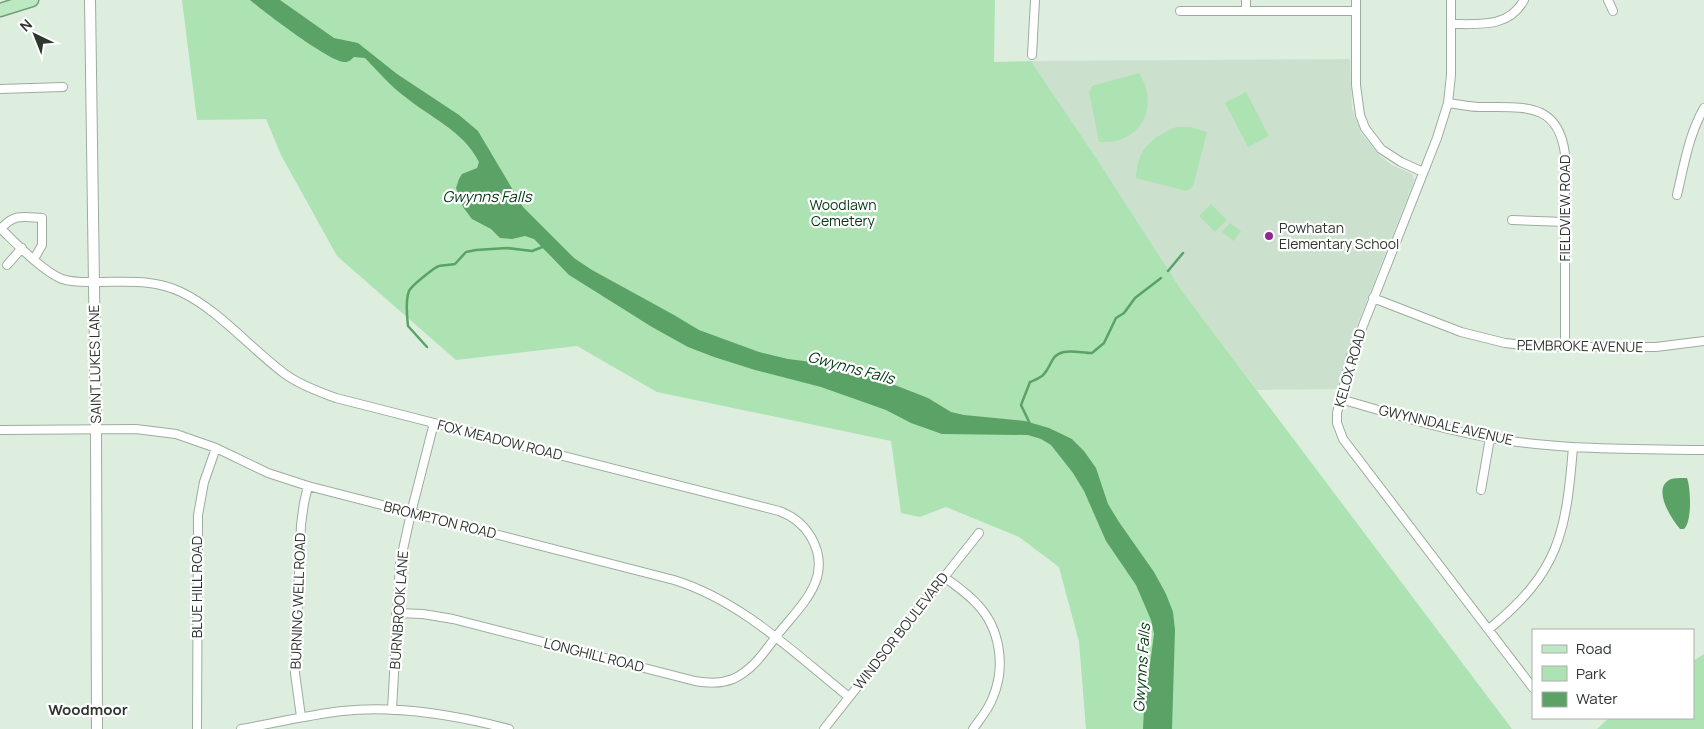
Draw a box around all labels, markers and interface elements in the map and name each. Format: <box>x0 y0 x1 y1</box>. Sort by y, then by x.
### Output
north arrow <box>10 10 60 60</box>
text: N <box>16 15 36 36</box>
street label: FIELDVIEW ROAD <box>1555 155 1574 261</box>
water label: Gwynns Falls <box>442 186 533 207</box>
park label: Woodlawn Cemetery <box>810 195 876 230</box>
place label: Powhatan Elementary School <box>1279 218 1399 253</box>
marker: Powhatan Elementary School <box>1263 230 1275 242</box>
street label: SAINT LUKES LANE <box>84 304 105 424</box>
street label: KELOX ROAD <box>1329 326 1370 409</box>
street label: PEMBROKE AVENUE <box>1517 335 1643 356</box>
water label: Gwynns Falls <box>805 346 898 389</box>
street label: GWYNNDALE AVENUE <box>1377 400 1515 449</box>
street label: FOX MEADOW ROAD <box>436 415 565 464</box>
street label: BROMPTON ROAD <box>382 496 498 543</box>
street label: BURNING WELL ROAD <box>286 532 309 670</box>
street label: BLUE HILL ROAD <box>187 536 206 638</box>
street label: BURNBROOK LANE <box>385 550 412 670</box>
street label: WINDSOR BOULEVARD <box>849 568 952 693</box>
water label: Gwynns Falls <box>1128 622 1155 713</box>
legend <box>1532 629 1694 719</box>
street label: LONGHILL ROAD <box>542 633 646 676</box>
text: Road <box>1576 638 1612 659</box>
text: Park <box>1576 663 1606 684</box>
text: Water <box>1576 688 1618 709</box>
district label: Woodmoor <box>48 699 128 720</box>

